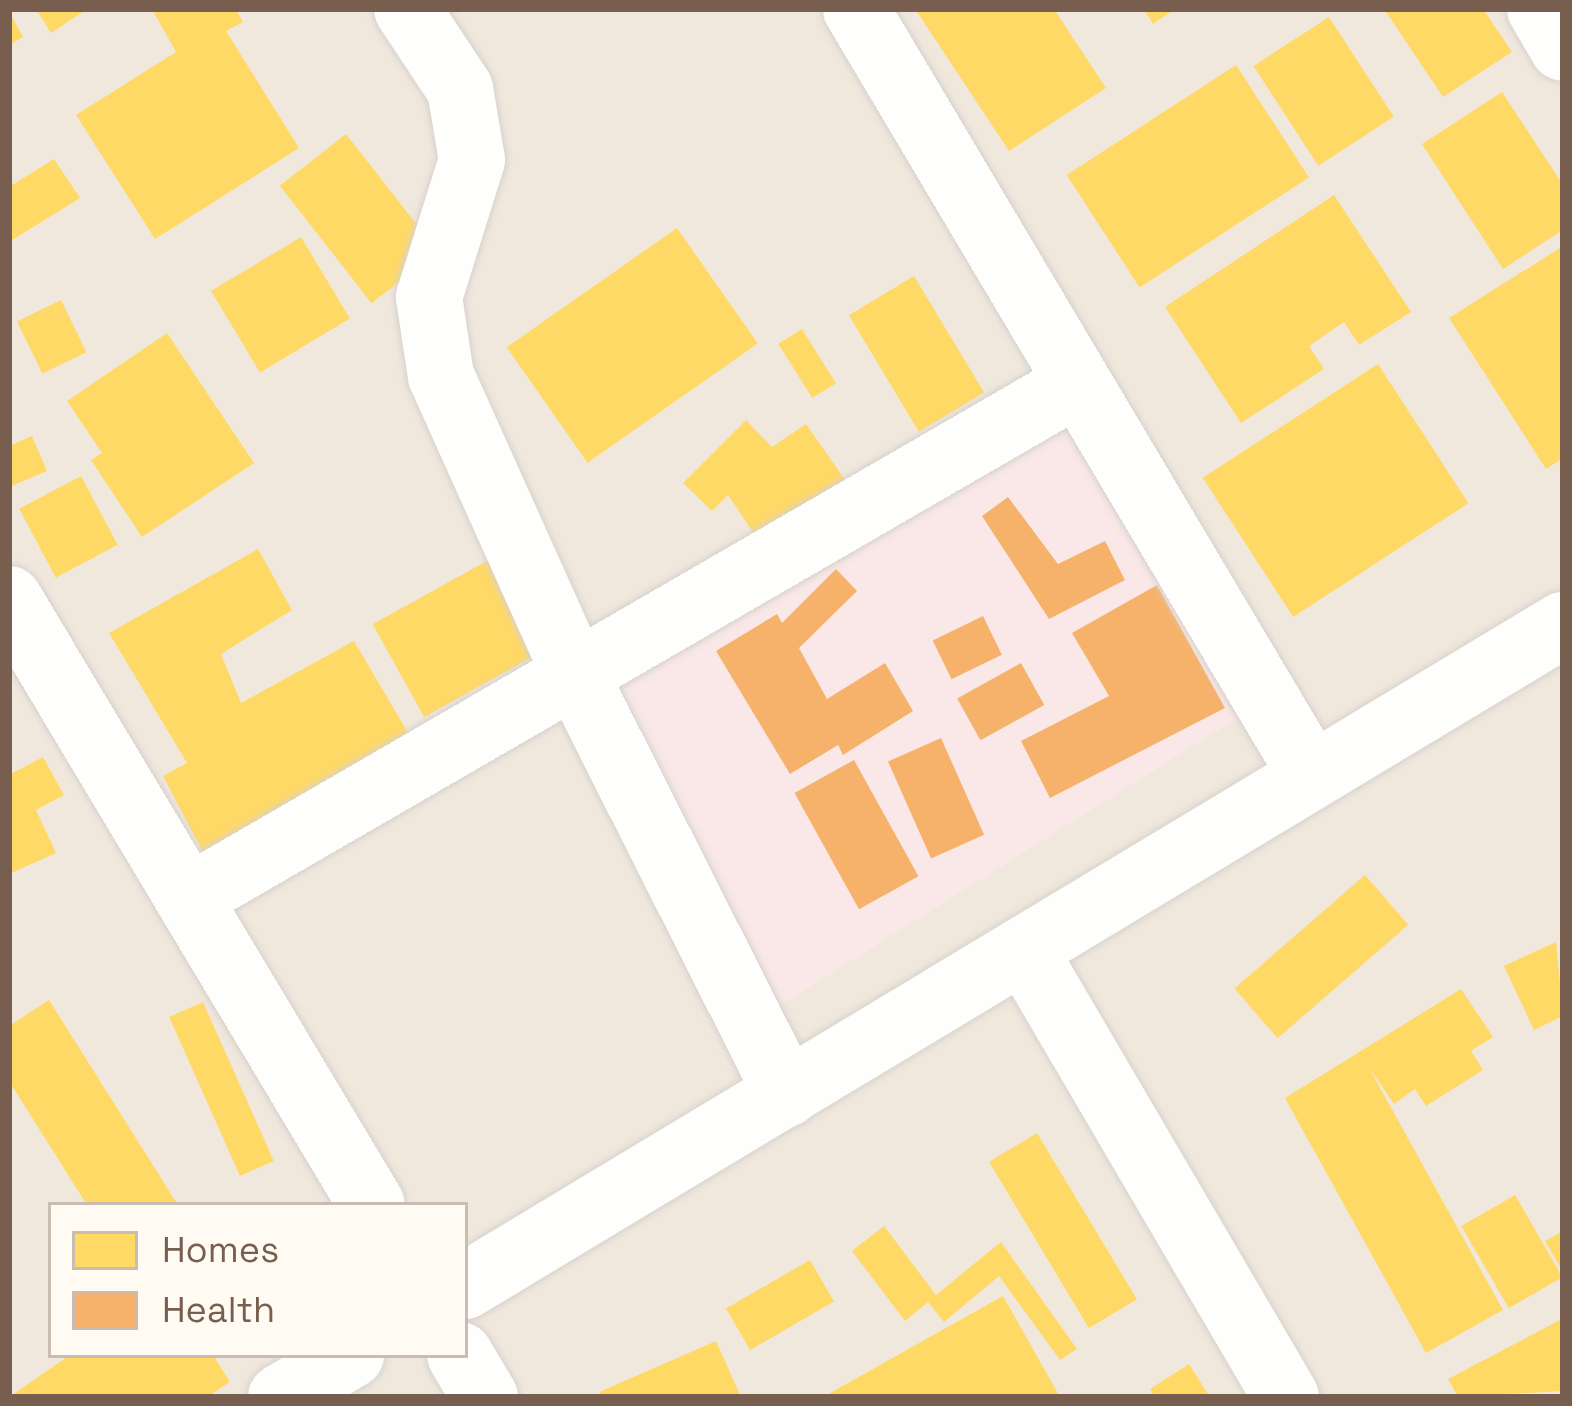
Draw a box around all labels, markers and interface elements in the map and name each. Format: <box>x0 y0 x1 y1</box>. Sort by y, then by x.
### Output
legend <box>48 1202 468 1358</box>
text: Homes <box>162 1227 279 1273</box>
text: Health <box>162 1287 275 1333</box>

